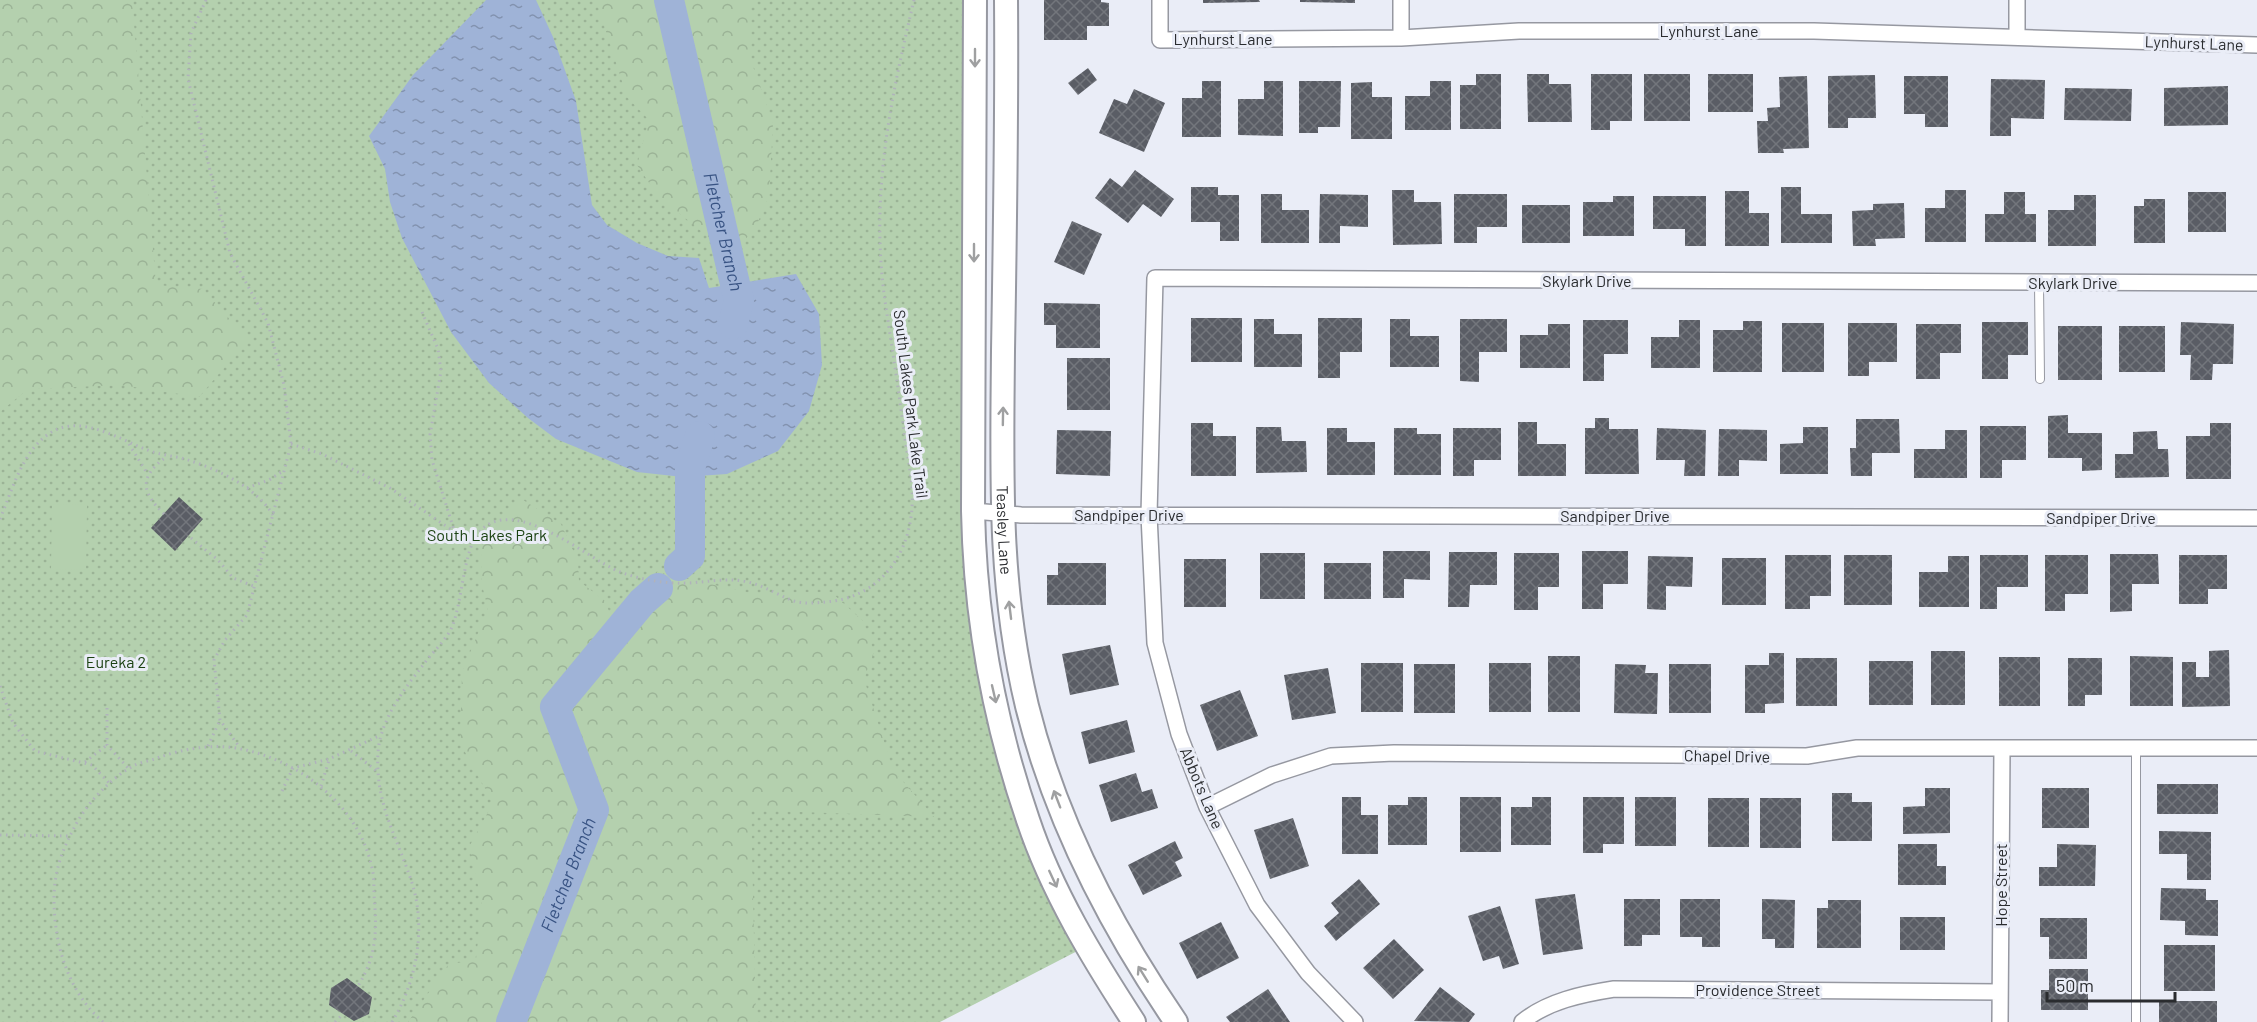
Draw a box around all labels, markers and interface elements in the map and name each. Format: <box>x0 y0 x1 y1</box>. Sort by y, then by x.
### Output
street label: Lynhurst Lane <box>1660 21 1758 40</box>
street label: Lynhurst Lane <box>1174 29 1272 48</box>
street label: Lynhurst Lane <box>2144 31 2244 54</box>
one-way arrow <box>969 48 981 68</box>
water label: Fletcher Branch <box>699 170 748 293</box>
one-way arrow <box>968 243 980 263</box>
street label: Skylark Drive <box>1542 271 1632 290</box>
street label: Skylark Drive <box>2028 273 2118 292</box>
street label: South Lakes Park Lake Trail <box>890 309 932 499</box>
one-way arrow <box>997 406 1008 426</box>
street label: Teasley Lane <box>994 485 1016 575</box>
street label: Sandpiper Drive <box>1074 505 1184 524</box>
street label: Sandpiper Drive <box>1560 506 1670 525</box>
street label: Sandpiper Drive <box>2046 508 2156 527</box>
park label: South Lakes Park <box>427 525 547 544</box>
one-way arrow <box>1004 601 1015 621</box>
park label: Eureka 2 <box>86 652 146 671</box>
one-way arrow <box>989 684 1001 703</box>
street label: Abbots Lane <box>1177 744 1228 831</box>
street label: Chapel Drive <box>1684 745 1770 766</box>
one-way arrow <box>1051 790 1062 809</box>
water label: Fletcher Branch <box>535 814 600 935</box>
street label: Hope Street <box>1991 843 2010 927</box>
one-way arrow <box>1048 870 1060 888</box>
one-way arrow <box>1137 965 1150 982</box>
scale bar <box>2047 965 2174 1003</box>
text: 50 m <box>2056 974 2094 996</box>
street label: Providence Street <box>1696 980 1820 999</box>

